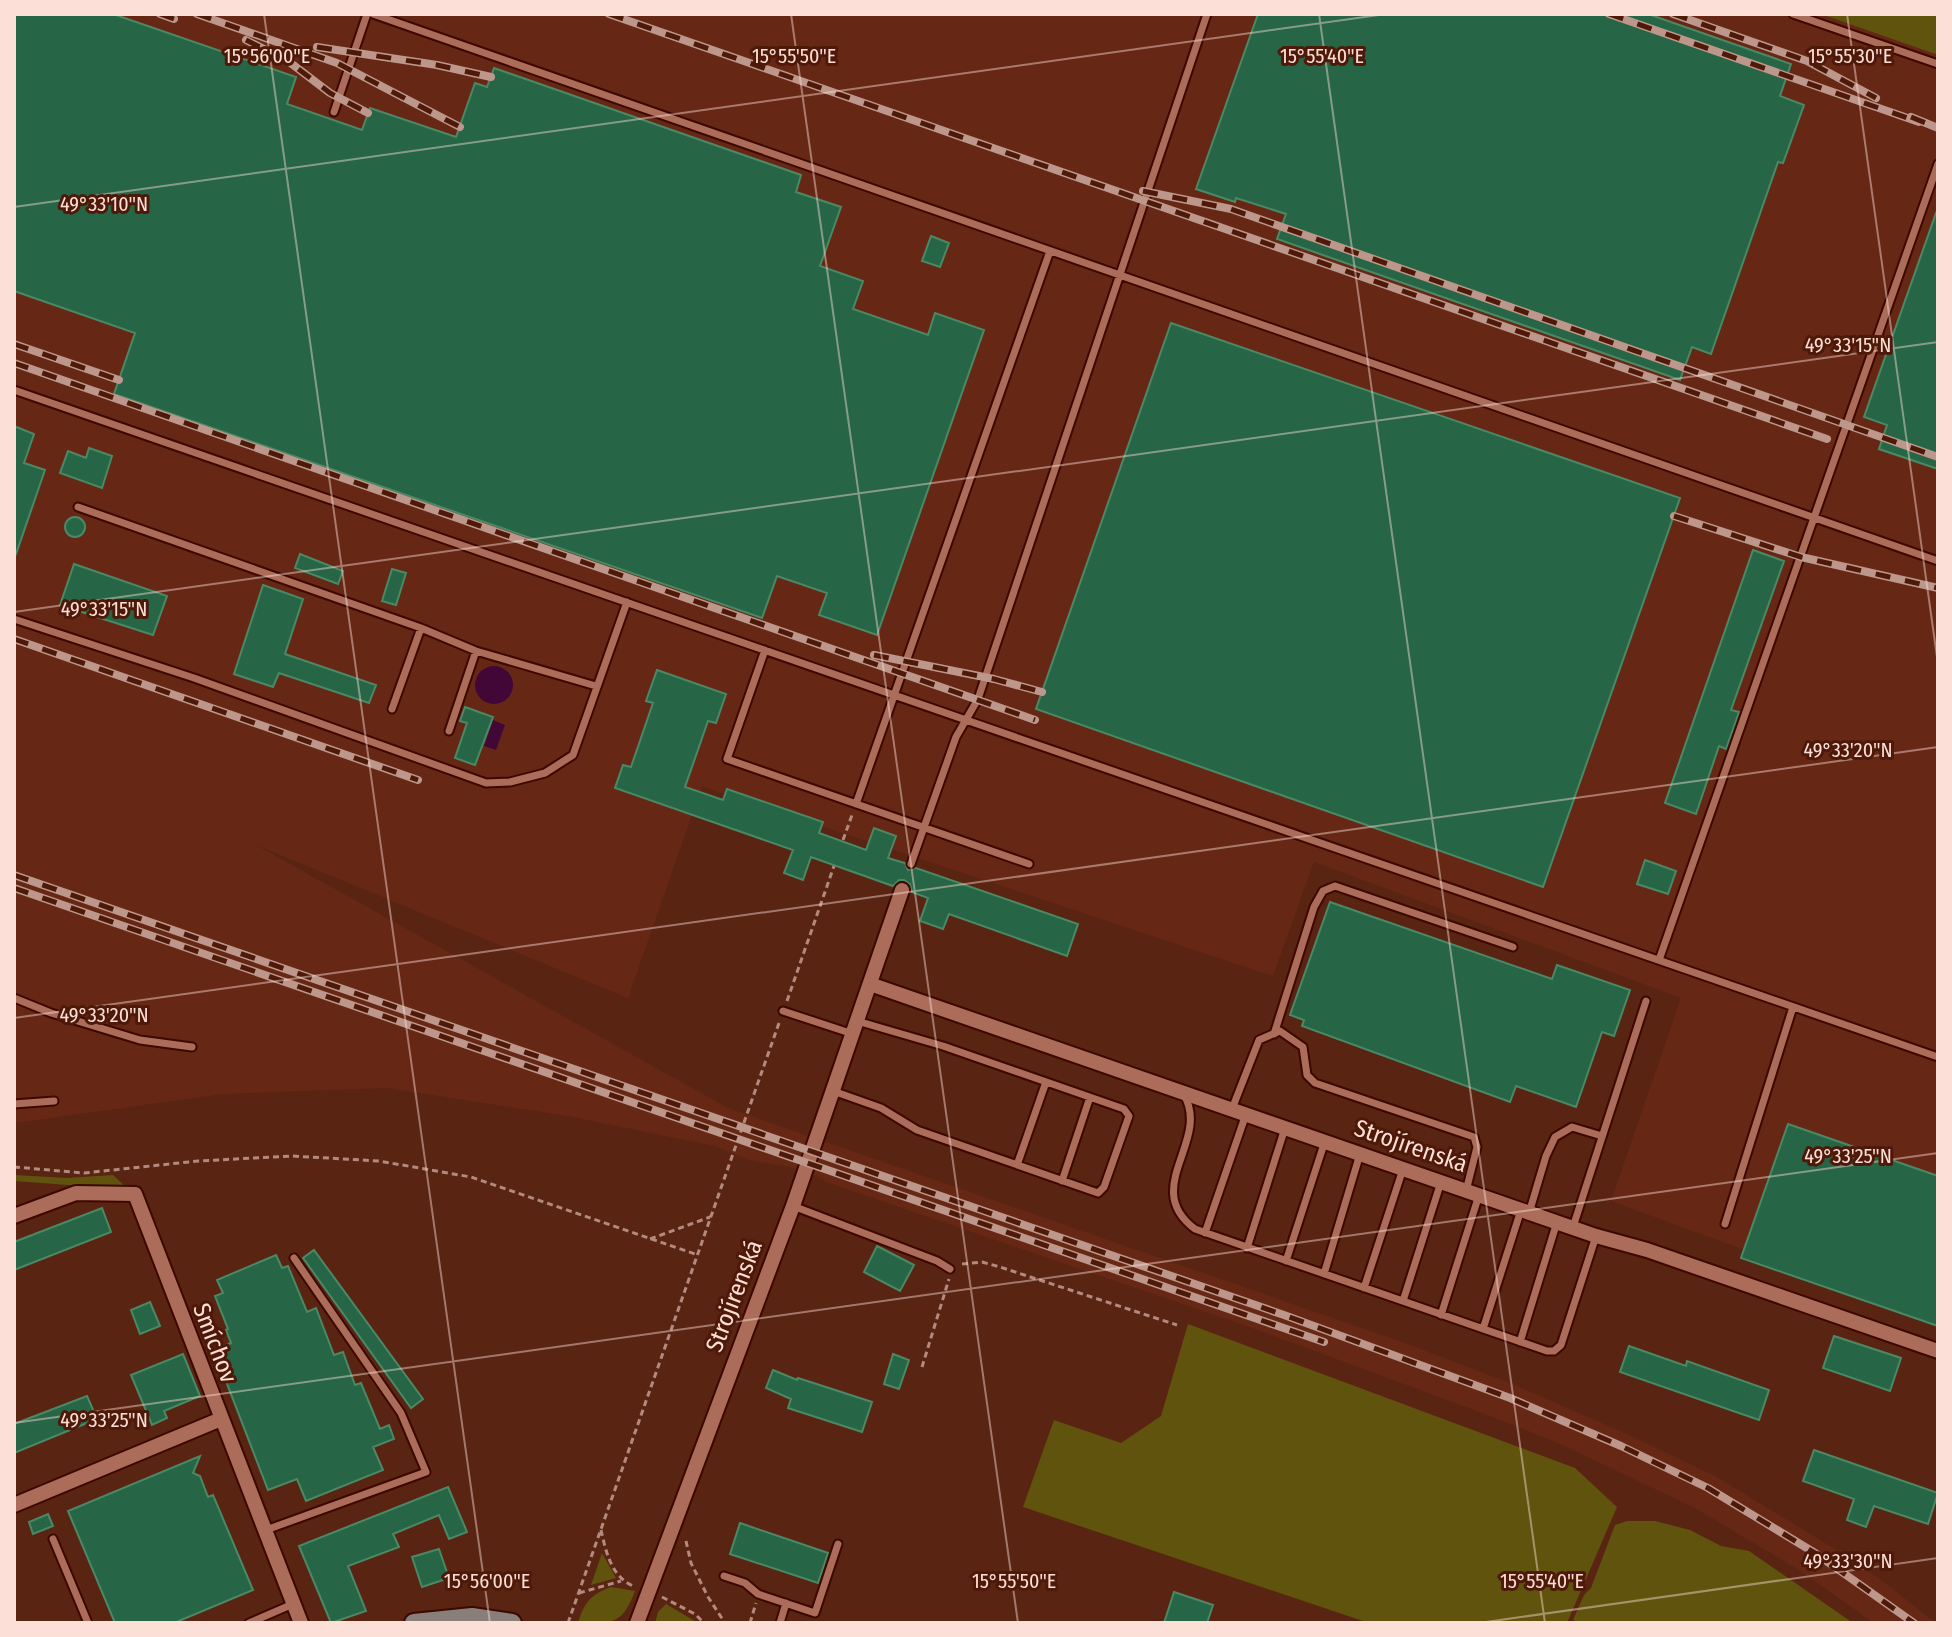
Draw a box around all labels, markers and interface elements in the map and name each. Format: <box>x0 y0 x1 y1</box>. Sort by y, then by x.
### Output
text: 15°56'00"E <box>224 44 310 68</box>
text: 15°55'50"E <box>752 44 836 68</box>
text: 15°55'40"E <box>1280 44 1364 68</box>
text: 15°55'30"E <box>1808 44 1892 68</box>
text: 49°33'10"N <box>60 192 148 216</box>
text: 49°33'15"N <box>1805 333 1891 357</box>
text: 49°33'15"N <box>61 597 147 621</box>
text: 49°33'20"N <box>1803 738 1893 762</box>
text: 49°33'20"N <box>59 1003 149 1027</box>
street label: Strojírenská <box>1351 1114 1471 1178</box>
text: 49°33'25"N <box>1804 1144 1892 1168</box>
street label: Strojírenská <box>700 1236 768 1356</box>
street label: Smíchov <box>187 1299 243 1387</box>
text: 49°33'25"N <box>60 1408 148 1432</box>
text: 49°33'30"N <box>1803 1549 1893 1573</box>
text: 15°56'00"E <box>444 1569 530 1593</box>
text: 15°55'50"E <box>972 1569 1056 1593</box>
text: 15°55'40"E <box>1500 1569 1584 1593</box>

